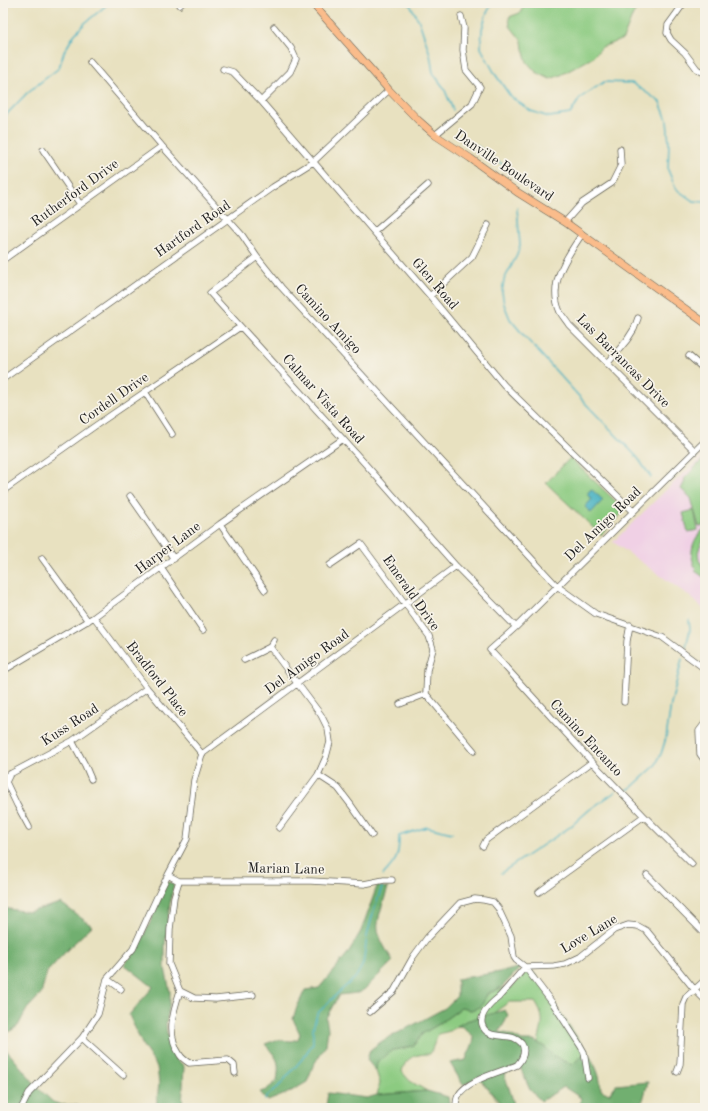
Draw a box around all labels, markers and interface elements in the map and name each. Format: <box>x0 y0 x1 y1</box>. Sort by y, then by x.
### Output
street label: Danville Boulevard <box>452 128 556 204</box>
street label: Rutherford Drive <box>29 157 121 229</box>
street label: Hartford Road <box>153 198 233 260</box>
street label: Glen Road <box>409 256 461 312</box>
street label: Camino Amigo <box>292 281 364 357</box>
street label: Las Barrancas Drive <box>574 312 672 410</box>
street label: Calmar Vista Road <box>279 352 367 446</box>
street label: Cordell Drive <box>77 370 151 428</box>
street label: Del Amigo Road <box>562 484 644 564</box>
street label: Harper Lane <box>133 519 203 577</box>
street label: Emerald Drive <box>380 553 442 633</box>
street label: Del Amigo Road <box>262 627 352 697</box>
street label: Bradford Place <box>123 639 191 719</box>
street label: Camino Encanto <box>547 697 625 779</box>
street label: Kuss Road <box>39 701 101 749</box>
street label: Marian Lane <box>247 861 325 877</box>
street label: Love Lane <box>558 912 620 956</box>

